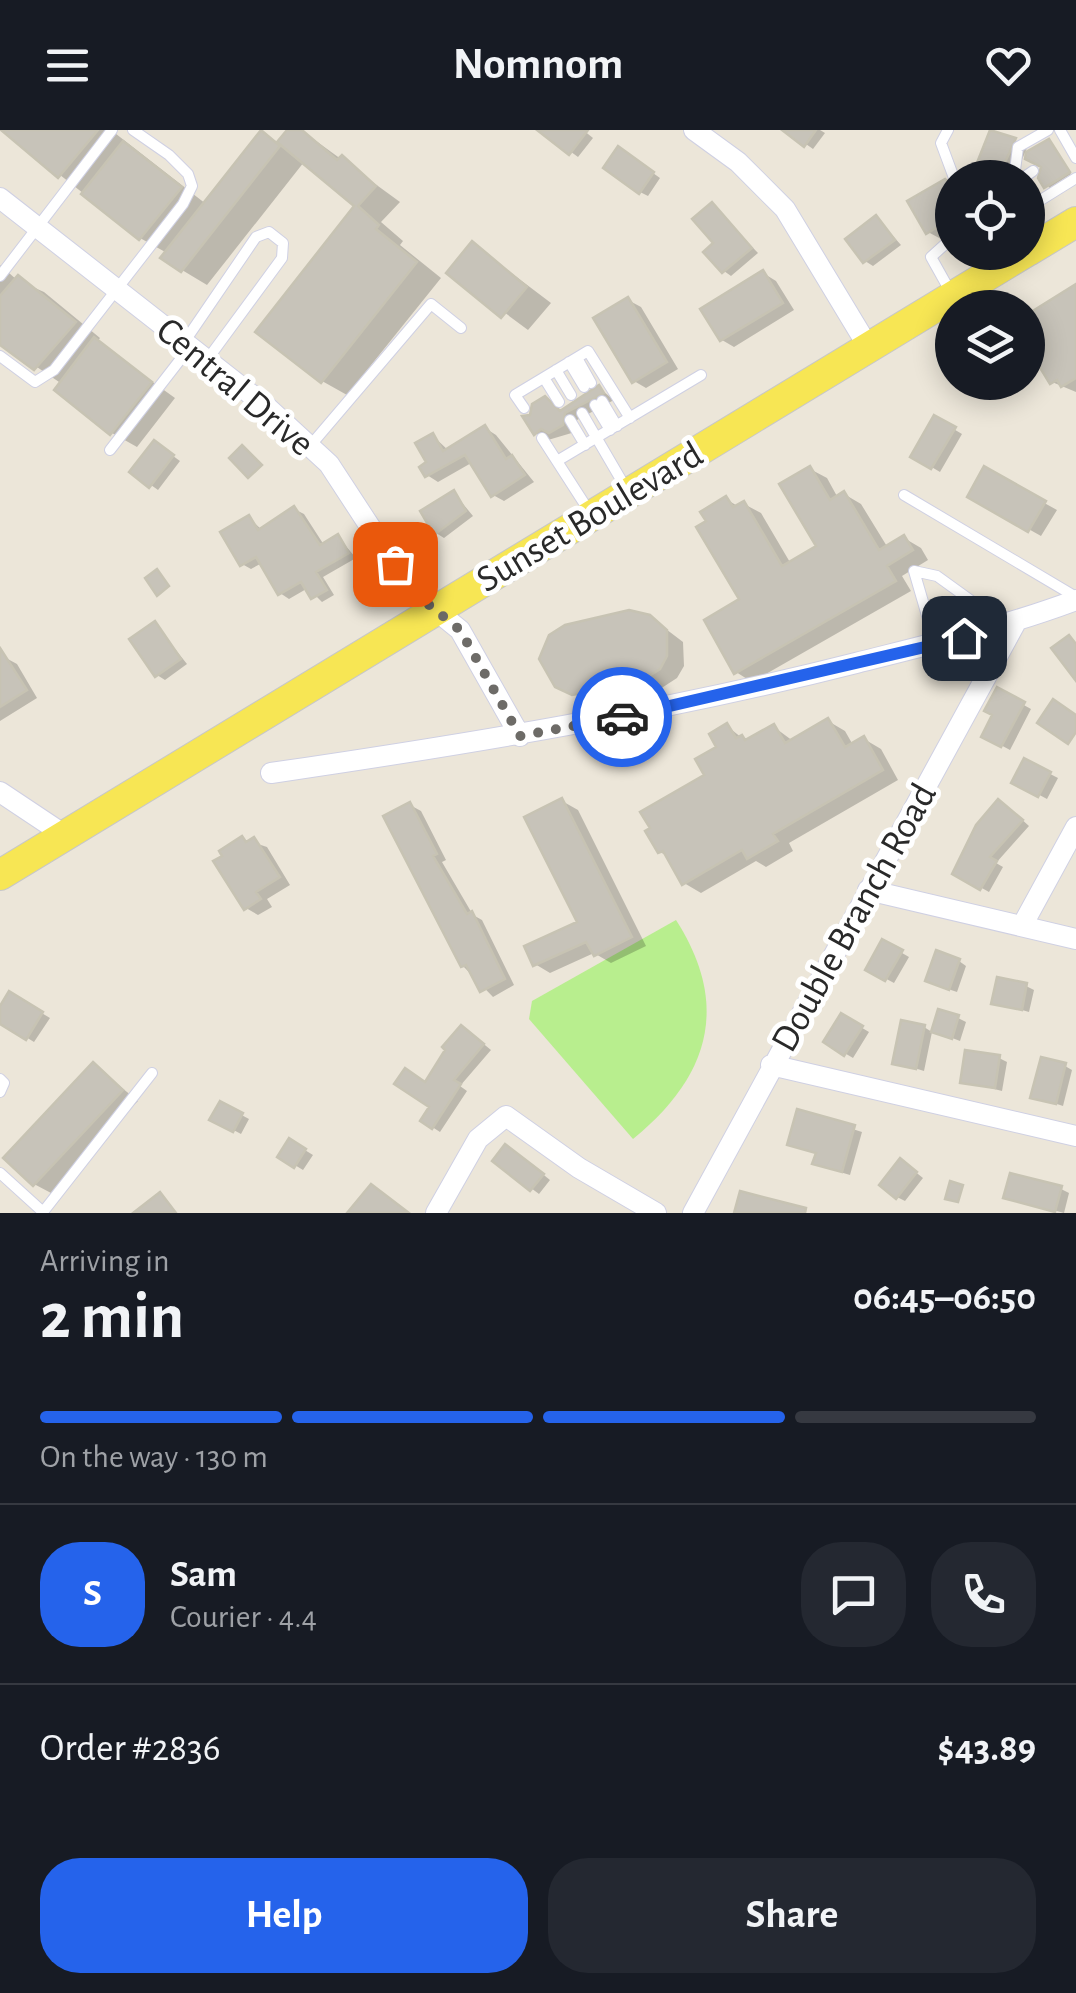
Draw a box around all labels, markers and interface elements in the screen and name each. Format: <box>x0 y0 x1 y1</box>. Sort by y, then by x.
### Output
icon: menu <box>40 38 95 93</box>
icon: heart <box>981 38 1036 93</box>
text: Nomnom <box>453 42 623 87</box>
map controls <box>935 160 1045 400</box>
button: locate <box>935 160 1045 270</box>
button: layers <box>935 290 1045 400</box>
street label: Central Drive <box>149 311 321 464</box>
street label: Sunset Boulevard <box>471 435 710 600</box>
pin <box>353 522 438 607</box>
icon: bag <box>368 537 423 592</box>
pin <box>922 596 1007 681</box>
icon: home <box>937 611 992 666</box>
courier <box>572 667 672 767</box>
icon: car <box>595 690 650 745</box>
street label: Double Branch Road <box>765 777 944 1058</box>
text: Arriving in <box>40 1245 169 1277</box>
text: 06:45–06:50 <box>853 1279 1036 1317</box>
text: 2 min <box>40 1285 184 1350</box>
text: On the way · 130 m <box>40 1441 268 1473</box>
button: chat <box>801 1542 906 1647</box>
button: phone <box>931 1542 1036 1647</box>
text: Sam <box>170 1556 237 1594</box>
text: S <box>83 1575 102 1613</box>
text: Courier · 4.4 <box>170 1601 317 1633</box>
text: Order #2836 <box>40 1730 221 1768</box>
text: $43.89 <box>938 1730 1036 1768</box>
button: Help <box>40 1858 528 1973</box>
button: Share <box>548 1858 1036 1973</box>

